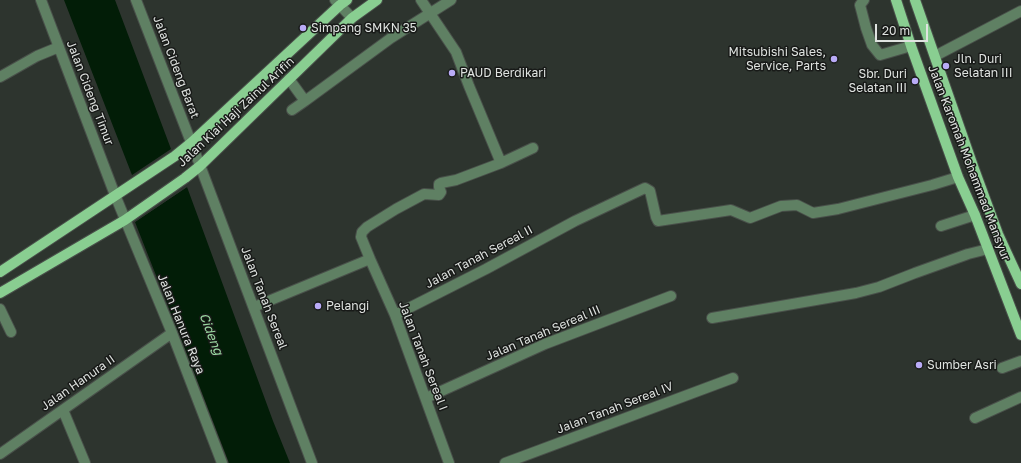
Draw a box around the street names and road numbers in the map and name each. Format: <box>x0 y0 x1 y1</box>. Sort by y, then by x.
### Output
street label: Jalan Cideng Barat <box>150 14 202 120</box>
street label: Jalan Cideng Timur <box>63 39 117 147</box>
street label: Jalan Kiai Haji Zainul Arifin <box>175 54 297 170</box>
street label: Jalan Karomah Mohammad Mansyur <box>925 63 1013 263</box>
street label: Jalan Tanah Sereal II <box>423 223 535 291</box>
street label: Jalan Tanah Sereal <box>238 245 290 351</box>
street label: Jalan Hanura Raya <box>154 272 208 376</box>
street label: Jalan Tanah Sereal I <box>396 299 450 413</box>
street label: Jalan Tanah Sereal III <box>483 302 603 364</box>
street label: Jalan Hanura II <box>38 352 118 414</box>
street label: Jalan Tanah Sereal IV <box>555 379 675 437</box>

